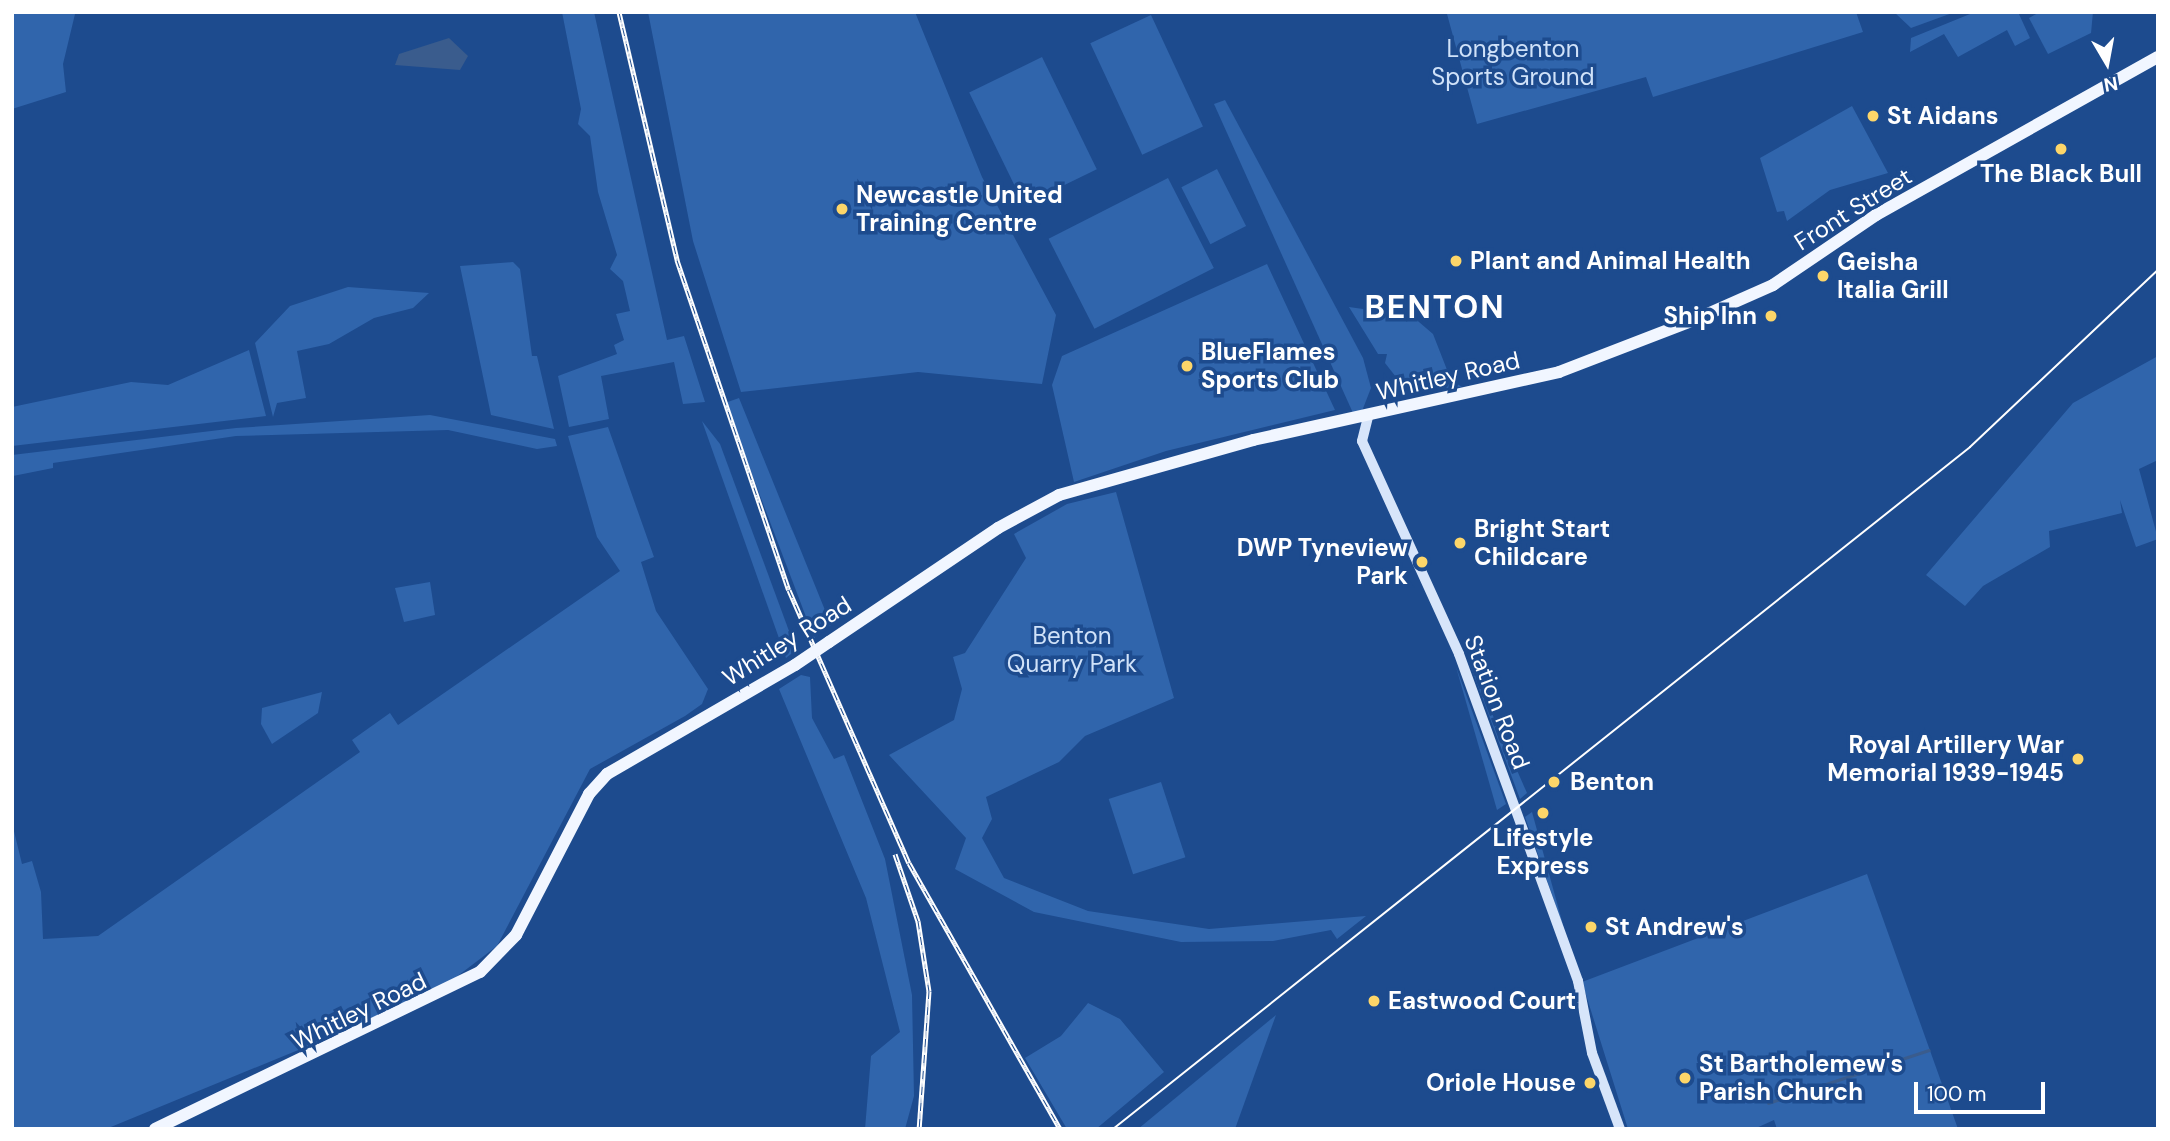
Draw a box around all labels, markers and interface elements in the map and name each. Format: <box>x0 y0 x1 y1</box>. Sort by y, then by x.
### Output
north arrow <box>2072 28 2142 98</box>
park label: Longbenton Sports Ground <box>1431 35 1595 91</box>
text: N <box>2102 71 2120 98</box>
place label: St Aidans <box>1887 102 1998 130</box>
marker: St Aidans <box>1865 108 1881 124</box>
marker: The Black Bull <box>2053 141 2069 157</box>
place label: The Black Bull <box>1980 160 2142 188</box>
street label: Front Street <box>1789 162 1917 256</box>
place label: Newcastle United Training Centre <box>856 181 1063 237</box>
marker: Newcastle United Training Centre <box>834 201 850 217</box>
place label: Plant and Animal Health <box>1470 247 1751 275</box>
place label: Geisha Italia Grill <box>1837 248 1949 304</box>
marker: Plant and Animal Health <box>1448 253 1464 269</box>
marker: Geisha Italia Grill <box>1815 268 1831 284</box>
district label: BENTON <box>1365 288 1505 326</box>
place label: Ship Inn <box>1664 302 1757 330</box>
marker: Ship Inn <box>1763 308 1779 324</box>
place label: BlueFlames Sports Club <box>1201 338 1339 394</box>
street label: Whitley Road <box>1373 346 1523 406</box>
marker: BlueFlames Sports Club <box>1179 358 1195 374</box>
place label: Bright Start Childcare <box>1474 515 1610 571</box>
place label: DWP Tyneview Park <box>1237 534 1408 590</box>
marker: Bright Start Childcare <box>1452 535 1468 551</box>
marker: DWP Tyneview Park <box>1414 554 1430 570</box>
street label: Whitley Road <box>717 590 857 692</box>
park label: Benton Quarry Park <box>1007 622 1137 678</box>
street label: Station Road <box>1458 631 1536 773</box>
place label: Royal Artillery War Memorial 1939-1945 <box>1827 731 2064 787</box>
marker: Royal Artillery War Memorial 1939-1945 <box>2070 751 2086 767</box>
place label: Benton <box>1570 768 1654 796</box>
marker: Benton <box>1544 772 1564 792</box>
marker: Lifestyle Express <box>1535 805 1551 821</box>
place label: Lifestyle Express <box>1493 824 1593 880</box>
place label: St Andrew's <box>1605 913 1744 941</box>
marker: St Andrew's <box>1583 919 1599 935</box>
street label: Whitley Road <box>287 966 431 1056</box>
place label: Eastwood Court <box>1388 987 1576 1015</box>
marker: Eastwood Court <box>1366 993 1382 1009</box>
place label: St Bartholemew's Parish Church <box>1699 1050 1903 1106</box>
scale bar <box>1918 1068 2049 1112</box>
place label: Oriole House <box>1426 1069 1576 1097</box>
marker: St Bartholemew's Parish Church <box>1677 1070 1693 1086</box>
marker: Oriole House <box>1582 1075 1598 1091</box>
text: 100 m <box>1927 1080 1987 1108</box>

